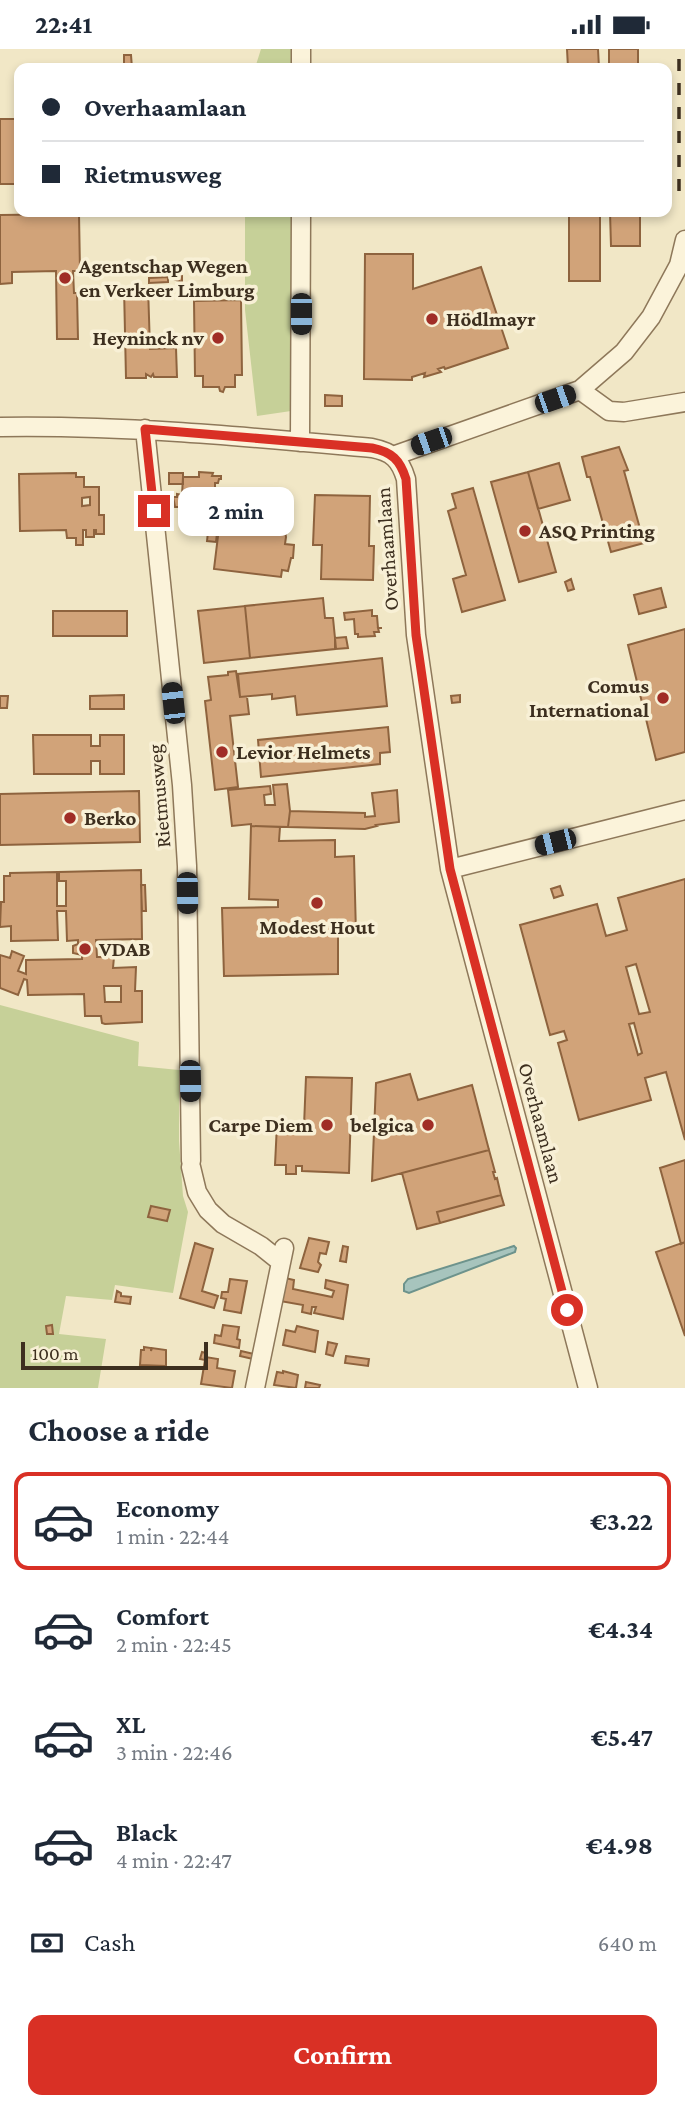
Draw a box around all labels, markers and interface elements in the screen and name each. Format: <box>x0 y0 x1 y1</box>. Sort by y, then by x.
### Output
text: 22:41 <box>35 10 92 39</box>
text: Overhaamlaan <box>84 93 247 122</box>
text: Rietmusweg <box>84 160 222 189</box>
place label: Agentschap Wegen en Verkeer Limburg <box>78 254 255 302</box>
marker: Agentschap Wegen en Verkeer Limburg <box>57 270 73 286</box>
car <box>291 293 312 335</box>
place label: Hödlmayr <box>446 307 536 331</box>
marker: Hödlmayr <box>424 311 440 327</box>
place label: Heyninck nv <box>93 326 205 350</box>
marker: Heyninck nv <box>210 330 226 346</box>
car <box>532 382 579 416</box>
car <box>408 424 455 458</box>
street label: Overhaamlaan <box>371 486 403 612</box>
callout: 2 min <box>178 487 294 535</box>
route end <box>138 495 170 527</box>
text: 2 min <box>208 498 264 524</box>
place label: ASQ Printing <box>538 519 655 543</box>
marker: ASQ Printing <box>517 523 533 539</box>
place label: Comus International <box>529 674 649 722</box>
car <box>161 681 186 725</box>
marker: Comus International <box>655 690 671 706</box>
place label: Levior Helmets <box>236 740 371 764</box>
street label: Rietmusweg <box>143 743 175 849</box>
marker: Levior Helmets <box>214 744 230 760</box>
place label: Berko <box>84 806 136 830</box>
marker: Berko <box>62 810 78 826</box>
car <box>533 827 578 857</box>
car <box>177 872 198 914</box>
marker: Modest Hout <box>309 895 325 911</box>
place label: Modest Hout <box>259 915 375 939</box>
place label: VDAB <box>98 937 151 961</box>
marker: VDAB <box>77 941 93 957</box>
car <box>180 1060 201 1102</box>
street label: Overhaamlaan <box>513 1060 569 1186</box>
place label: Carpe Diem <box>208 1113 313 1137</box>
place label: belgica <box>349 1113 415 1137</box>
marker: Carpe Diem <box>319 1117 335 1133</box>
marker: belgica <box>420 1117 436 1133</box>
route start <box>551 1294 583 1326</box>
scale bar <box>21 1339 208 1371</box>
text: 100 m <box>32 1343 79 1364</box>
text: Choose a ride <box>28 1412 209 1448</box>
icon: car <box>32 1490 95 1553</box>
text: Economy <box>116 1494 219 1523</box>
text: €3.22 <box>590 1507 653 1536</box>
text: 1 min · 22:44 <box>116 1523 230 1549</box>
icon: car <box>32 1598 95 1661</box>
text: Comfort <box>116 1602 209 1631</box>
text: €4.34 <box>588 1615 653 1644</box>
text: 2 min · 22:45 <box>116 1631 232 1657</box>
icon: car <box>32 1706 95 1769</box>
text: XL <box>116 1710 145 1739</box>
text: €5.47 <box>591 1723 653 1752</box>
text: 3 min · 22:46 <box>116 1739 233 1765</box>
icon: car <box>32 1814 95 1877</box>
text: Black <box>116 1818 177 1847</box>
text: €4.98 <box>586 1831 653 1860</box>
text: 4 min · 22:47 <box>116 1847 232 1873</box>
icon: cash <box>28 1924 66 1962</box>
text: Cash <box>84 1928 135 1957</box>
text: 640 m <box>598 1930 657 1956</box>
button: Confirm <box>28 2015 657 2095</box>

